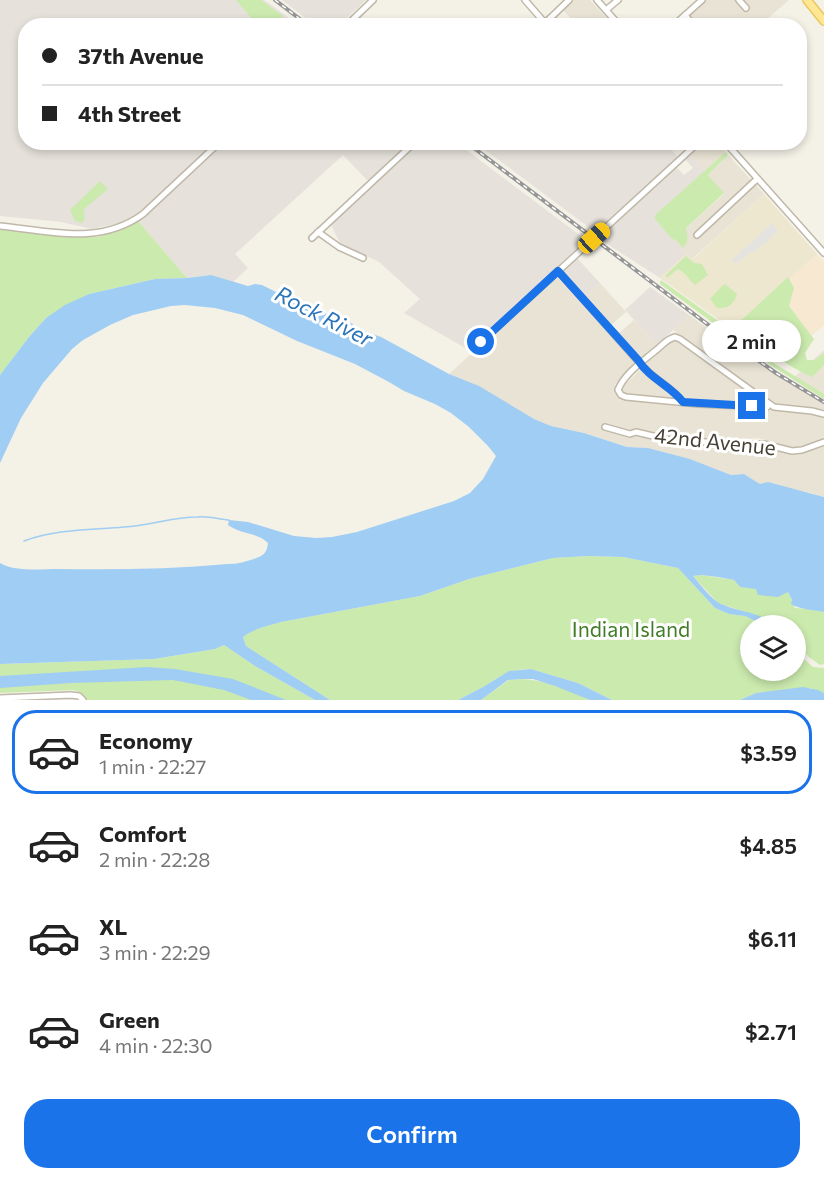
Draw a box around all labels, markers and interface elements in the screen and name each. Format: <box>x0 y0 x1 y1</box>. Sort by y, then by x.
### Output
text: 37th Avenue <box>78 42 204 69</box>
text: 4th Street <box>78 100 181 127</box>
car <box>575 219 613 257</box>
water label: Rock River <box>271 279 379 352</box>
callout: 2 min <box>702 319 801 361</box>
route start <box>467 328 494 355</box>
text: 2 min <box>727 329 776 353</box>
route end <box>738 392 765 419</box>
street label: 42nd Avenue <box>653 422 777 459</box>
map controls <box>740 615 806 681</box>
button: layers <box>740 615 806 681</box>
park label: Indian Island <box>572 616 690 641</box>
icon: car <box>27 725 81 779</box>
text: Economy <box>99 727 193 754</box>
text: $3.59 <box>740 739 797 766</box>
text: 1 min · 22:27 <box>99 754 206 778</box>
icon: car <box>27 818 81 872</box>
text: Comfort <box>99 820 187 847</box>
text: $4.85 <box>740 832 797 859</box>
text: 2 min · 22:28 <box>99 847 210 871</box>
icon: car <box>27 911 81 965</box>
text: XL <box>99 913 127 940</box>
text: $6.11 <box>748 925 797 952</box>
text: 3 min · 22:29 <box>99 940 211 964</box>
icon: car <box>27 1004 81 1058</box>
text: Green <box>99 1006 160 1033</box>
text: $2.71 <box>745 1018 797 1045</box>
text: 4 min · 22:30 <box>99 1033 213 1057</box>
button: Confirm <box>24 1099 800 1168</box>

